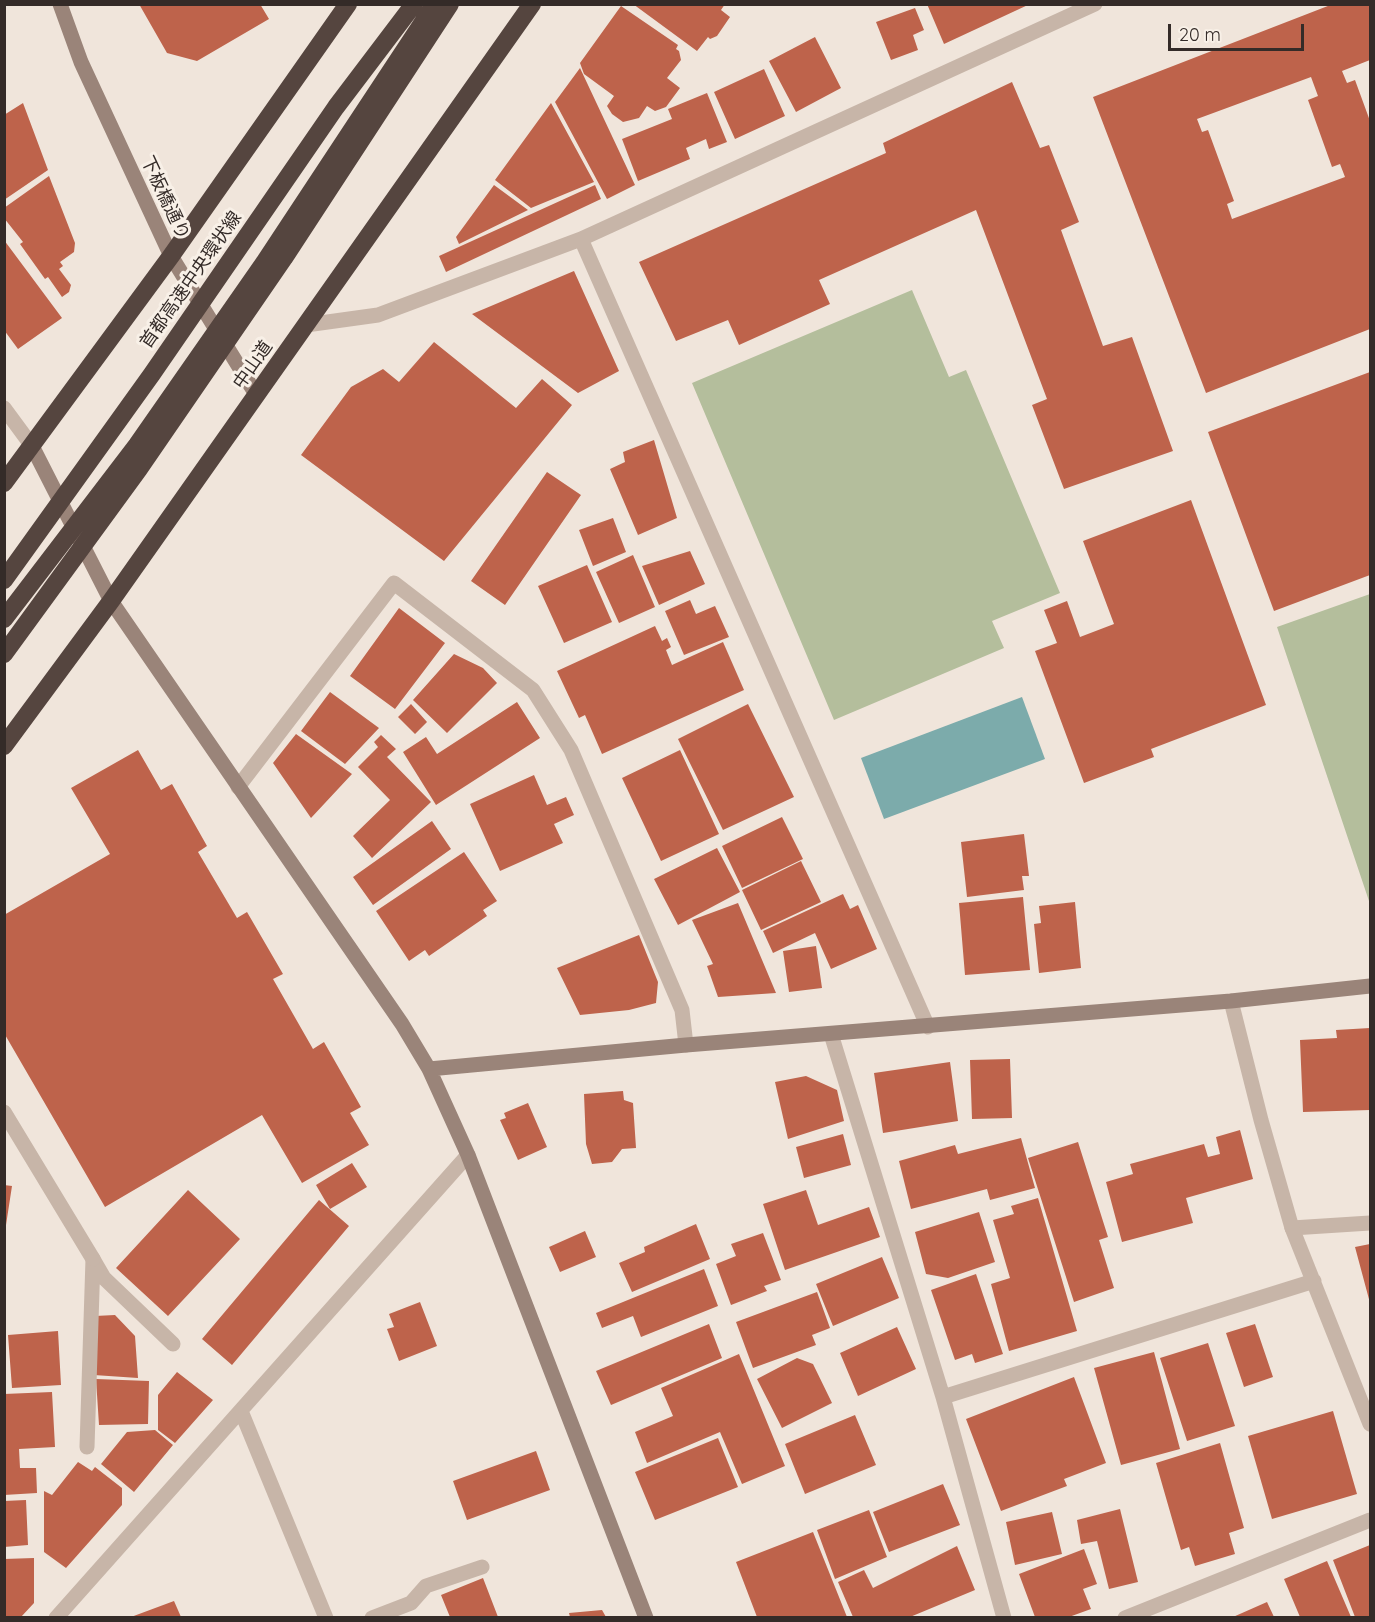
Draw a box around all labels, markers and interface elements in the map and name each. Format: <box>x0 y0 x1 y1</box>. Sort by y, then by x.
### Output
scale bar <box>1171 12 1308 50</box>
text: 20 m <box>1179 23 1221 46</box>
street label: 下板橋通り <box>136 153 194 243</box>
street label: 首都高速中央環状線 <box>136 207 246 353</box>
street label: 中山道 <box>229 337 277 393</box>

